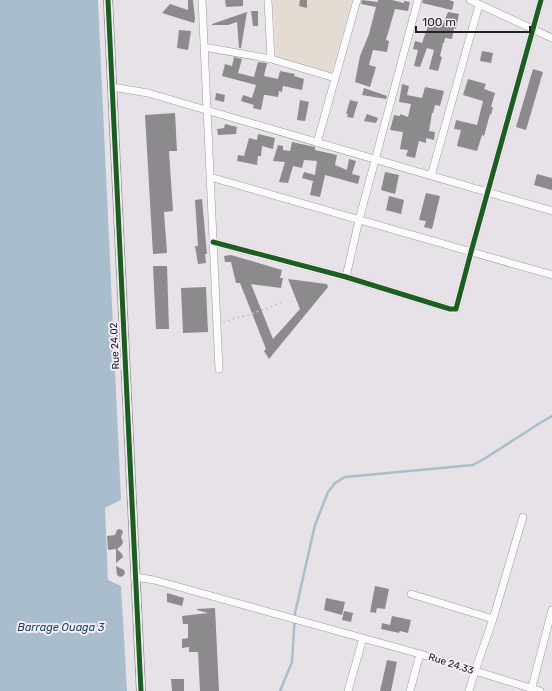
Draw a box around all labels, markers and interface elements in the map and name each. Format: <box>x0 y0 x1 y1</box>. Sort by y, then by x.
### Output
scale bar <box>416 8 530 34</box>
text: 100 m <box>422 15 456 29</box>
street label: Rue 24.02 <box>108 322 122 370</box>
water label: Barrage Ouaga 3 <box>18 621 105 634</box>
street label: Rue 24.33 <box>427 651 475 677</box>

